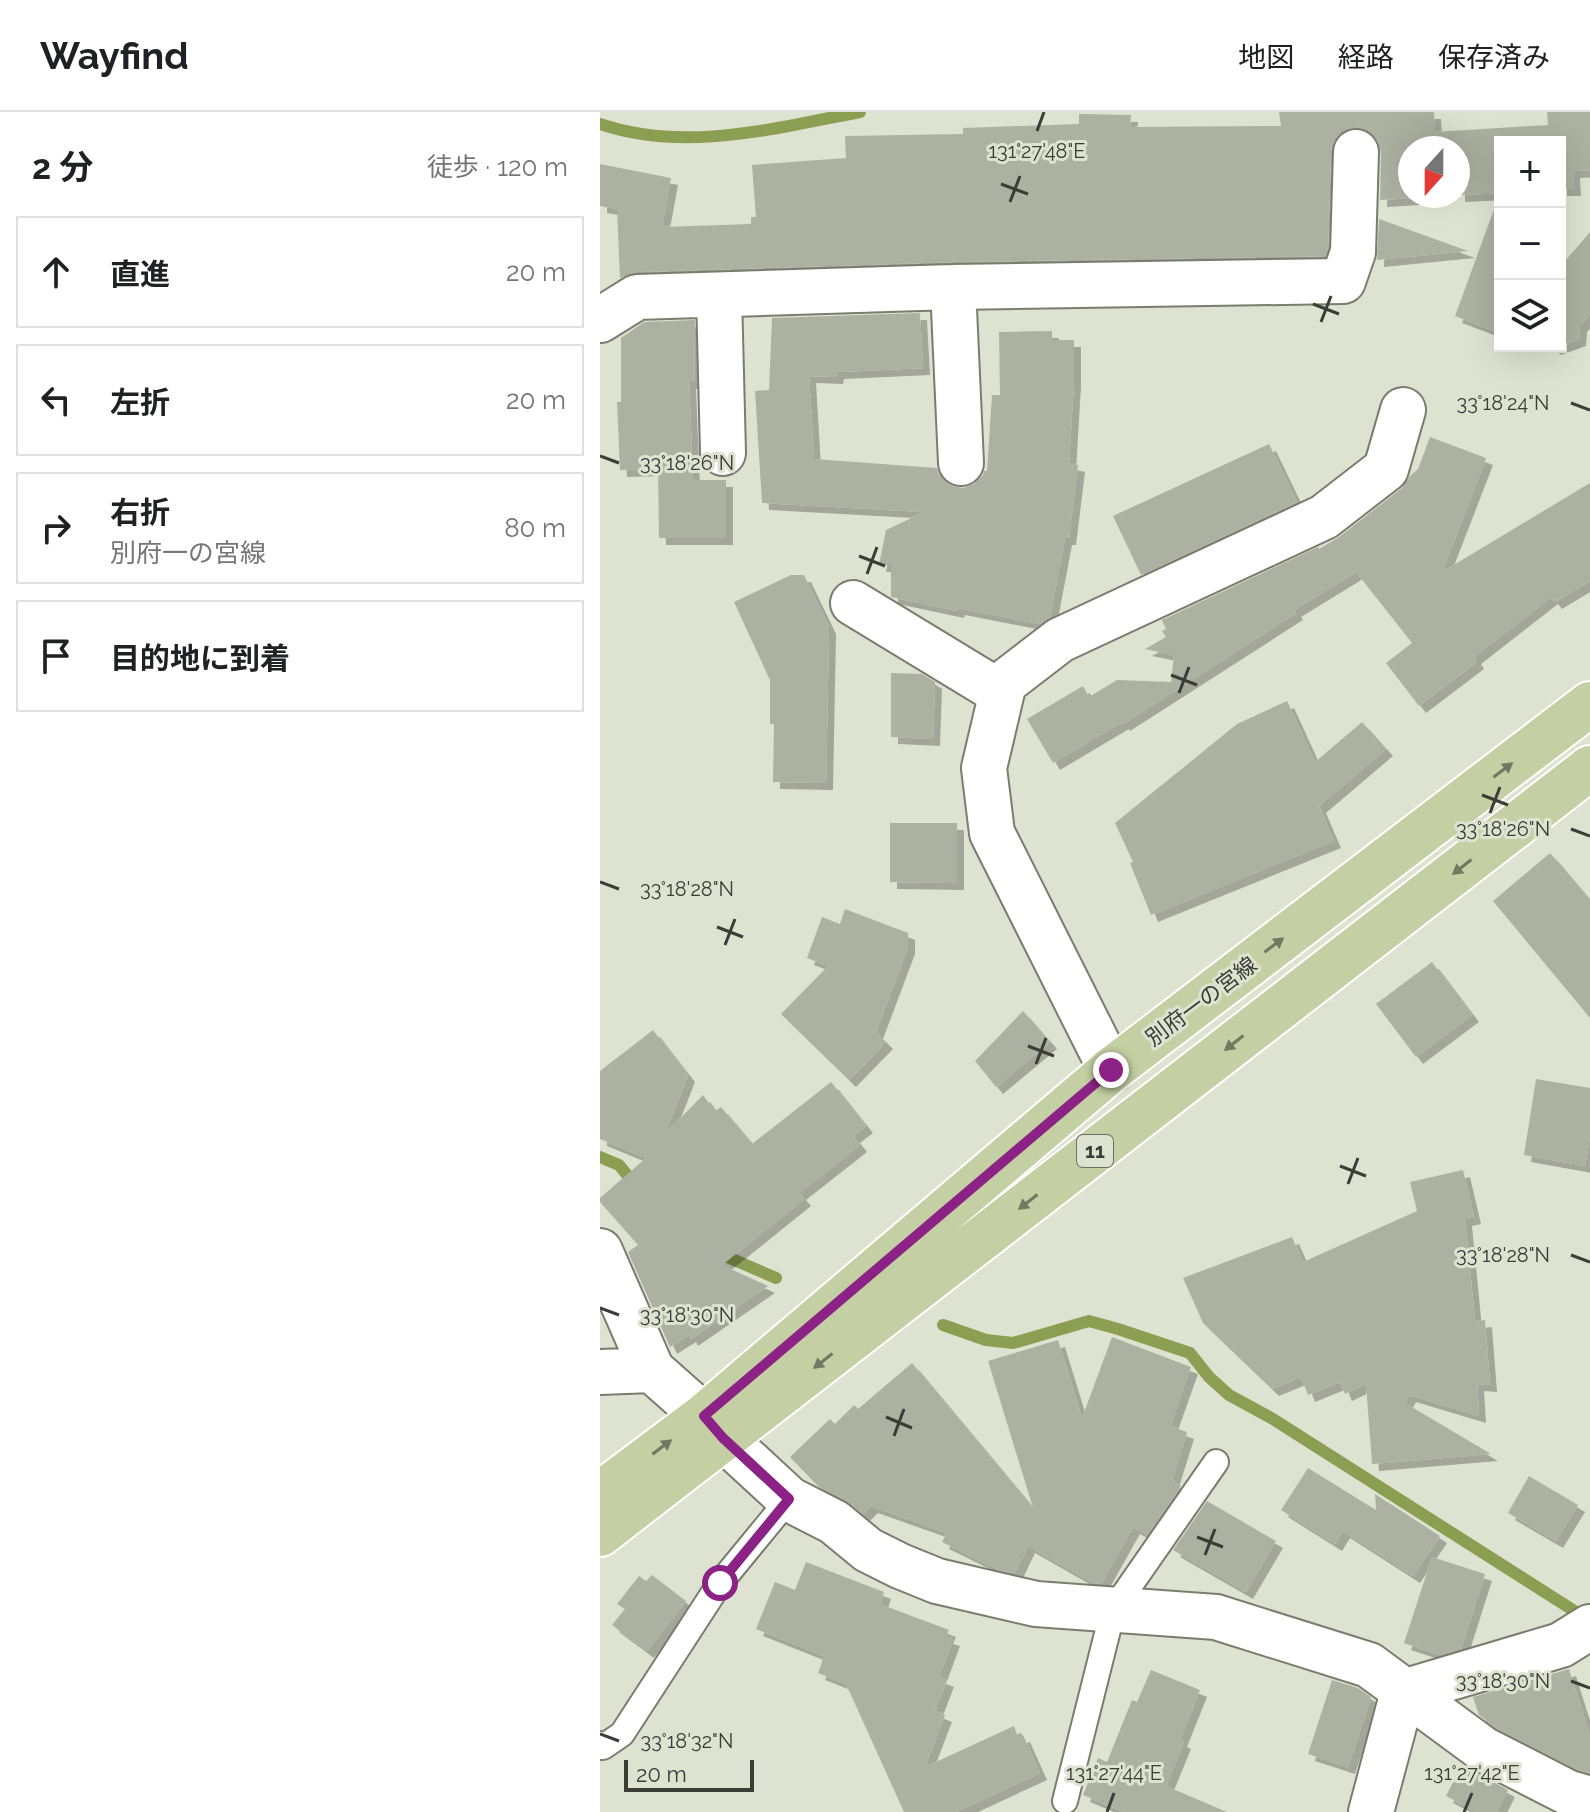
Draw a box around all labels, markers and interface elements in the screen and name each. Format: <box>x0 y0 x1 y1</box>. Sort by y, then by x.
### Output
text: Wayfind <box>40 33 189 78</box>
text: 地図 <box>1238 41 1294 74</box>
text: 経路 <box>1338 41 1394 74</box>
text: 保存済み <box>1438 41 1550 74</box>
north arrow <box>1398 136 1470 208</box>
map controls <box>1494 136 1566 352</box>
button: + <box>1494 136 1566 208</box>
text: 131°27'48"E <box>989 139 1085 163</box>
text: 2 分 <box>32 147 93 187</box>
text: 徒歩 · 120 m <box>427 152 568 182</box>
button: − <box>1494 208 1566 280</box>
icon: ahead <box>34 250 78 294</box>
text: 直進 <box>110 257 170 292</box>
text: 20 m <box>506 257 566 287</box>
button: layers <box>1494 280 1566 352</box>
icon: left <box>34 378 78 422</box>
text: 左折 <box>110 385 170 420</box>
text: 20 m <box>506 385 566 415</box>
text: 33°18'24"N <box>1456 391 1550 415</box>
text: 33°18'26"N <box>640 451 734 475</box>
text: 右折 <box>110 495 170 530</box>
icon: right <box>34 506 78 550</box>
text: 80 m <box>504 513 566 543</box>
text: 別府一の宮線 <box>110 538 266 568</box>
icon: arrive <box>34 634 78 678</box>
text: 目的地に到着 <box>110 641 290 676</box>
one-way arrow <box>1493 762 1513 778</box>
text: 33°18'26"N <box>1456 817 1550 841</box>
one-way arrow <box>1452 858 1472 874</box>
text: 33°18'28"N <box>640 877 734 901</box>
one-way arrow <box>1264 937 1284 953</box>
street label: 別府一の宮線 <box>1140 951 1262 1051</box>
one-way arrow <box>1224 1035 1244 1051</box>
route end <box>1093 1052 1129 1088</box>
road number: 11 <box>1077 1135 1113 1167</box>
one-way arrow <box>1018 1194 1038 1210</box>
text: 33°18'28"N <box>1456 1243 1550 1267</box>
text: 33°18'30"N <box>640 1303 734 1327</box>
one-way arrow <box>813 1353 833 1369</box>
one-way arrow <box>651 1439 673 1455</box>
route start <box>702 1565 738 1601</box>
text: 33°18'30"N <box>1456 1669 1550 1693</box>
text: 33°18'32"N <box>641 1729 733 1753</box>
scale bar <box>624 1756 754 1792</box>
text: 20 m <box>636 1761 687 1787</box>
text: 131°27'44"E <box>1066 1761 1162 1785</box>
text: 131°27'42"E <box>1424 1761 1520 1785</box>

